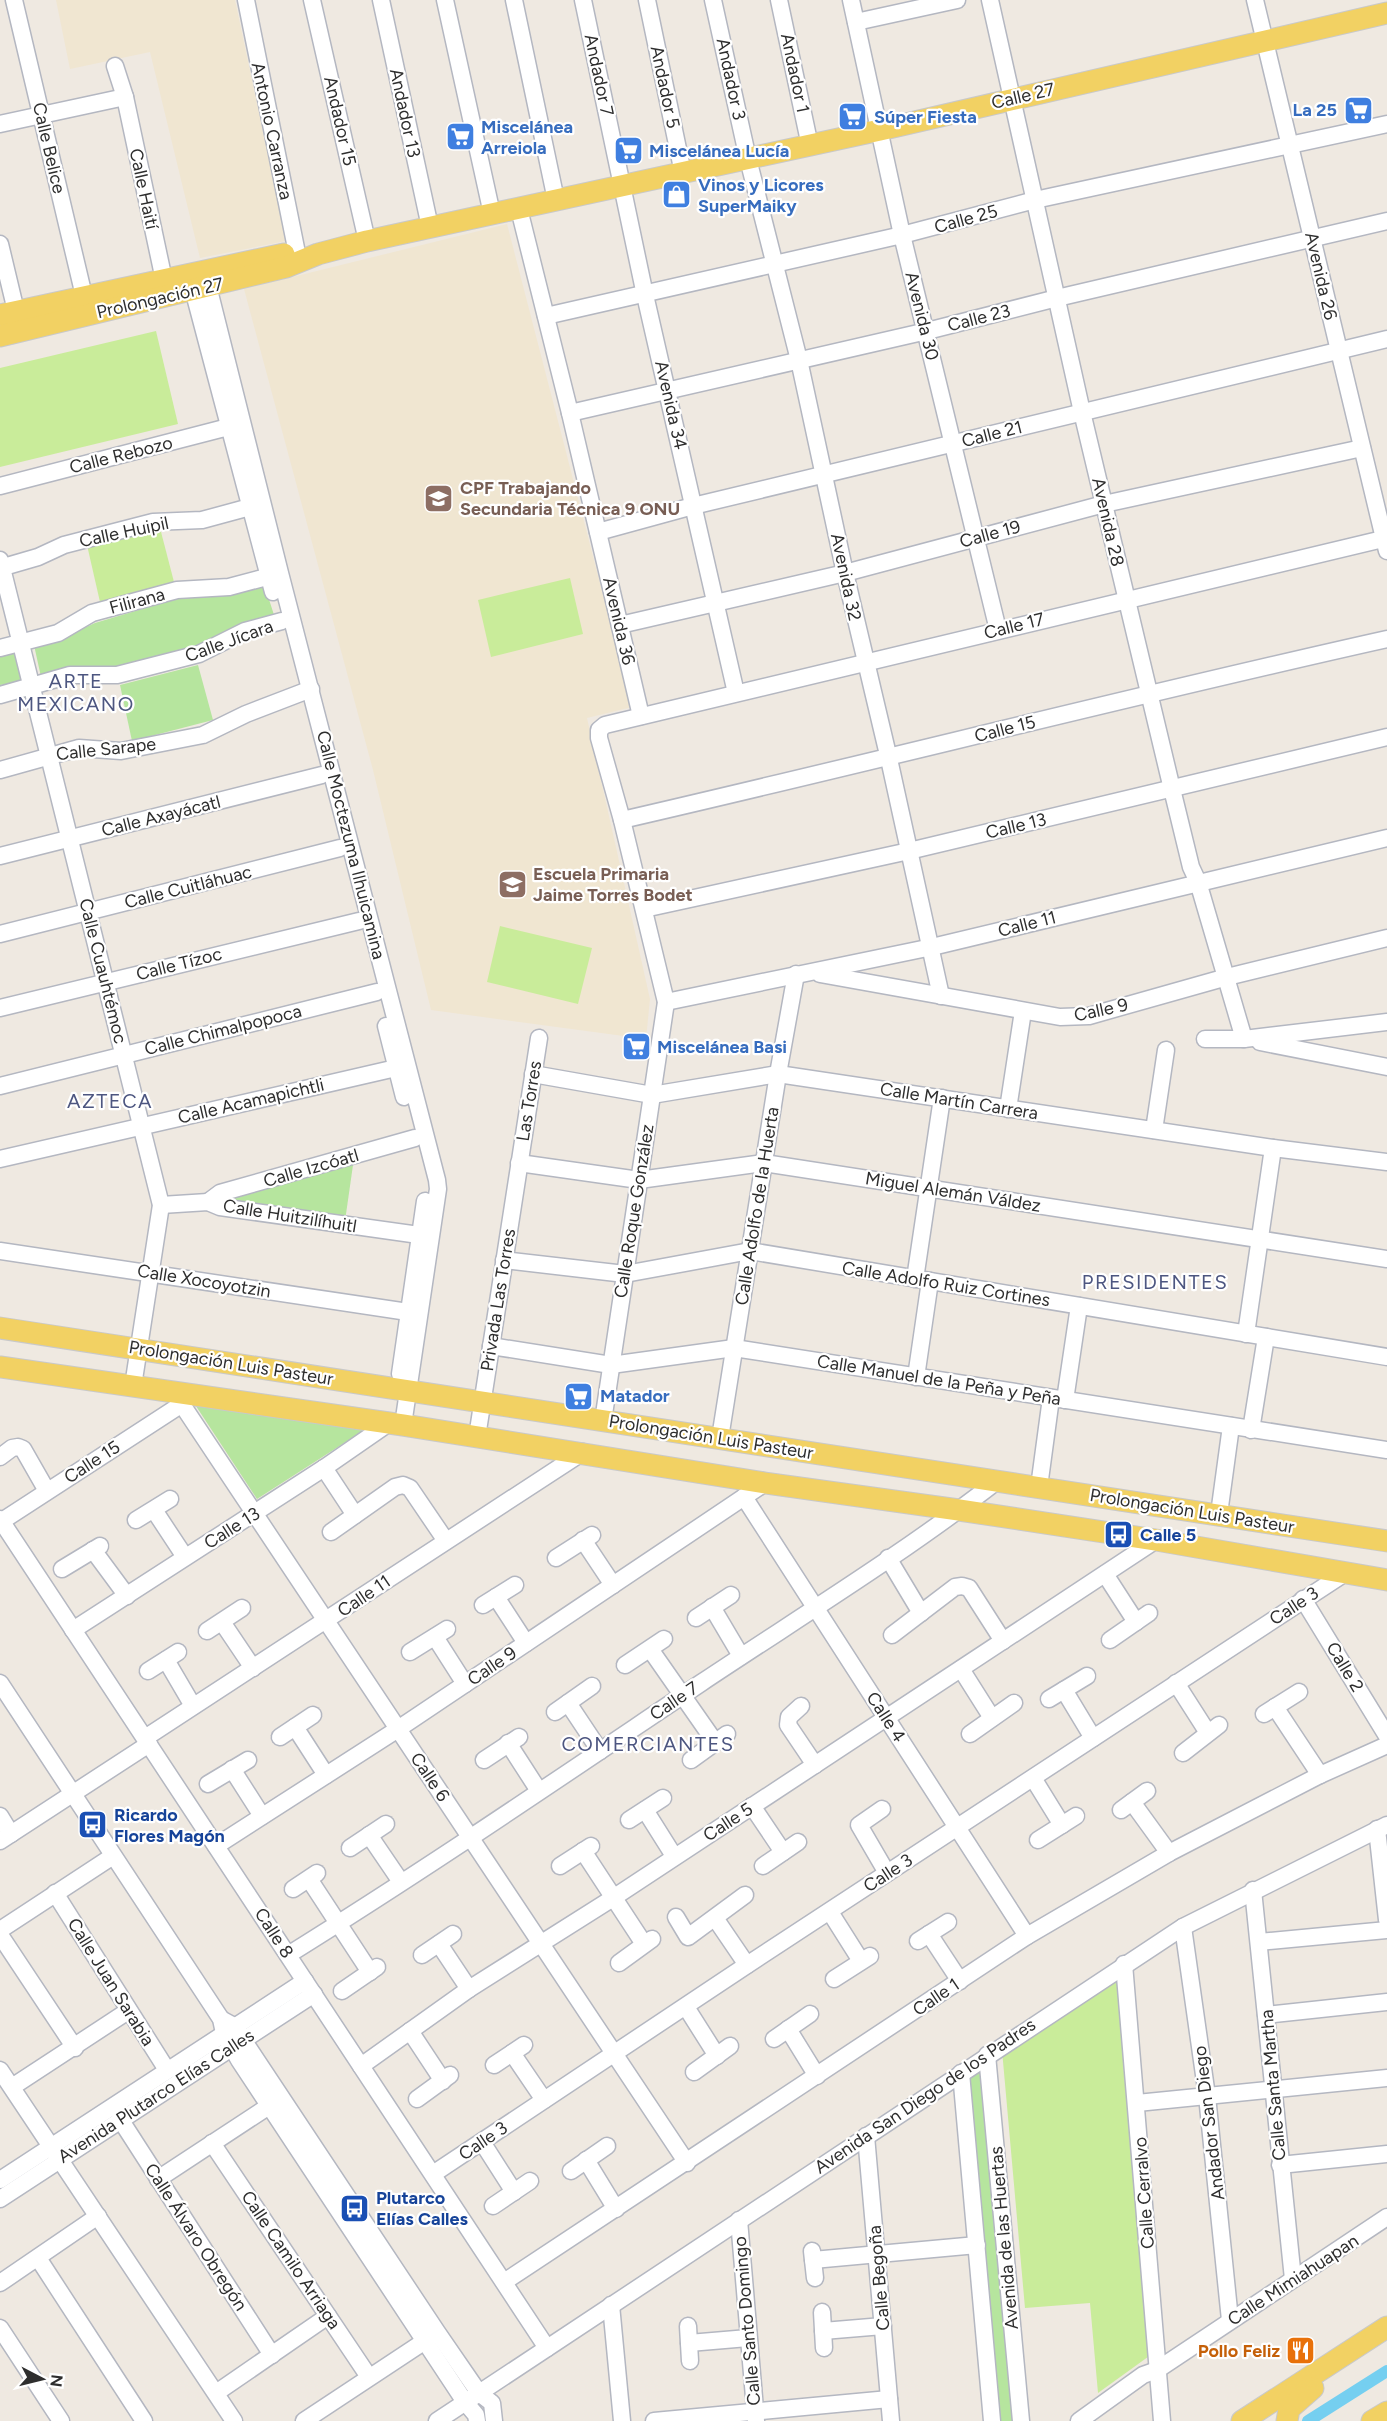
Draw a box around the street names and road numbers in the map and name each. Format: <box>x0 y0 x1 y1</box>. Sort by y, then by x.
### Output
street label: Andador 1 <box>776 31 814 115</box>
street label: Andador 7 <box>580 32 618 118</box>
street label: Andador 3 <box>712 36 750 122</box>
street label: Andador 5 <box>646 44 684 130</box>
street label: Antonio Carranza <box>247 60 297 202</box>
street label: Andador 13 <box>385 66 425 160</box>
street label: Andador 15 <box>319 74 361 168</box>
street label: Calle 27 <box>989 78 1057 114</box>
street label: Calle Belice <box>28 100 70 196</box>
street label: Calle Haití <box>125 147 163 232</box>
street label: Calle 25 <box>932 200 1000 238</box>
street label: Avenida 26 <box>1300 230 1342 322</box>
street label: Avenida 30 <box>900 269 944 363</box>
street label: Prolongación 27 <box>94 273 226 323</box>
street label: Calle 23 <box>945 300 1013 336</box>
street label: Avenida 34 <box>650 359 692 451</box>
street label: Calle 21 <box>959 416 1025 452</box>
street label: Calle Rebozo <box>67 432 175 478</box>
street label: Avenida 28 <box>1087 475 1129 569</box>
street label: Calle Huipil <box>77 512 171 552</box>
street label: Calle 19 <box>957 515 1023 553</box>
street label: Avenida 32 <box>826 531 866 623</box>
street label: Avenida 36 <box>598 575 640 667</box>
street label: Filirana <box>107 583 167 619</box>
street label: Calle 17 <box>982 608 1047 644</box>
street label: Calle Jícara <box>182 615 276 667</box>
street label: Calle 15 <box>972 711 1038 747</box>
street label: Calle Moctezuma Ilhuicamina <box>312 728 390 962</box>
street label: Calle Sarape <box>55 733 157 765</box>
street label: Calle Axayácatl <box>99 791 223 841</box>
street label: Calle 13 <box>984 808 1048 844</box>
street label: Calle Cuitláhuac <box>122 860 254 913</box>
street label: Calle Cuauhtémoc <box>74 896 132 1046</box>
street label: Calle 11 <box>996 906 1058 942</box>
street label: Calle Tízoc <box>134 943 224 985</box>
street label: Calle 9 <box>1072 994 1130 1026</box>
street label: Calle Chimalpopoca <box>142 1000 304 1060</box>
street label: Las Torres <box>512 1059 546 1143</box>
street label: Calle Acamapichtli <box>176 1073 326 1129</box>
street label: Calle Martín Carrera <box>878 1078 1040 1124</box>
street label: Calle Adolfo de la Huerta <box>730 1105 784 1307</box>
street label: Calle Roque González <box>609 1122 659 1299</box>
street label: Calle Izcóatl <box>261 1144 361 1192</box>
street label: Miguel Alemán Váldez <box>864 1167 1042 1217</box>
street label: Calle Huitzilíhuitl <box>222 1195 358 1237</box>
street label: Privada Las Torres <box>476 1227 520 1373</box>
street label: Calle Adolfo Ruiz Cortines <box>840 1257 1052 1311</box>
street label: Calle Xocoyotzin <box>136 1260 272 1302</box>
street label: Prolongación Luis Pasteur <box>127 1336 335 1390</box>
street label: Calle Manuel de la Peña y Peña <box>816 1350 1062 1410</box>
street label: Prolongación Luis Pasteur <box>607 1410 815 1464</box>
street label: Calle 15 <box>60 1436 124 1488</box>
street label: Prolongación Luis Pasteur <box>1088 1484 1296 1538</box>
street label: Calle 13 <box>200 1502 264 1554</box>
street label: Calle 11 <box>333 1570 395 1622</box>
street label: Calle 3 <box>1265 1582 1323 1630</box>
street label: Calle 2 <box>1322 1638 1368 1696</box>
street label: Calle 9 <box>463 1642 521 1690</box>
street label: Calle 7 <box>645 1677 703 1725</box>
street label: Calle 4 <box>862 1688 910 1746</box>
street label: Calle 6 <box>406 1748 454 1806</box>
street label: Calle 5 <box>699 1798 757 1846</box>
street label: Calle 3 <box>859 1849 917 1897</box>
street label: Calle 8 <box>250 1904 298 1962</box>
street label: Calle Juan Sarabia <box>63 1914 159 2050</box>
street label: Calle 1 <box>908 1973 964 2021</box>
street label: Calle Santa Martha <box>1255 2009 1291 2161</box>
street label: Avenida San Diego de los Padres <box>810 2014 1040 2178</box>
street label: Avenida Plutarco Elías Calles <box>54 2024 258 2168</box>
street label: Andador San Diego <box>1189 2044 1229 2202</box>
street label: Calle 3 <box>454 2117 512 2165</box>
street label: Calle Cerralvo <box>1129 2136 1159 2250</box>
street label: Avenida de las Huertas <box>985 2145 1023 2331</box>
street label: Calle Álvaro Obregón <box>140 2159 252 2315</box>
street label: Calle Camilo Arriaga <box>236 2187 346 2333</box>
street label: Calle Begoña <box>863 2225 895 2331</box>
street label: Calle Mimiahuapan <box>1223 2230 1363 2330</box>
street label: Calle Santo Domingo <box>729 2236 765 2406</box>

